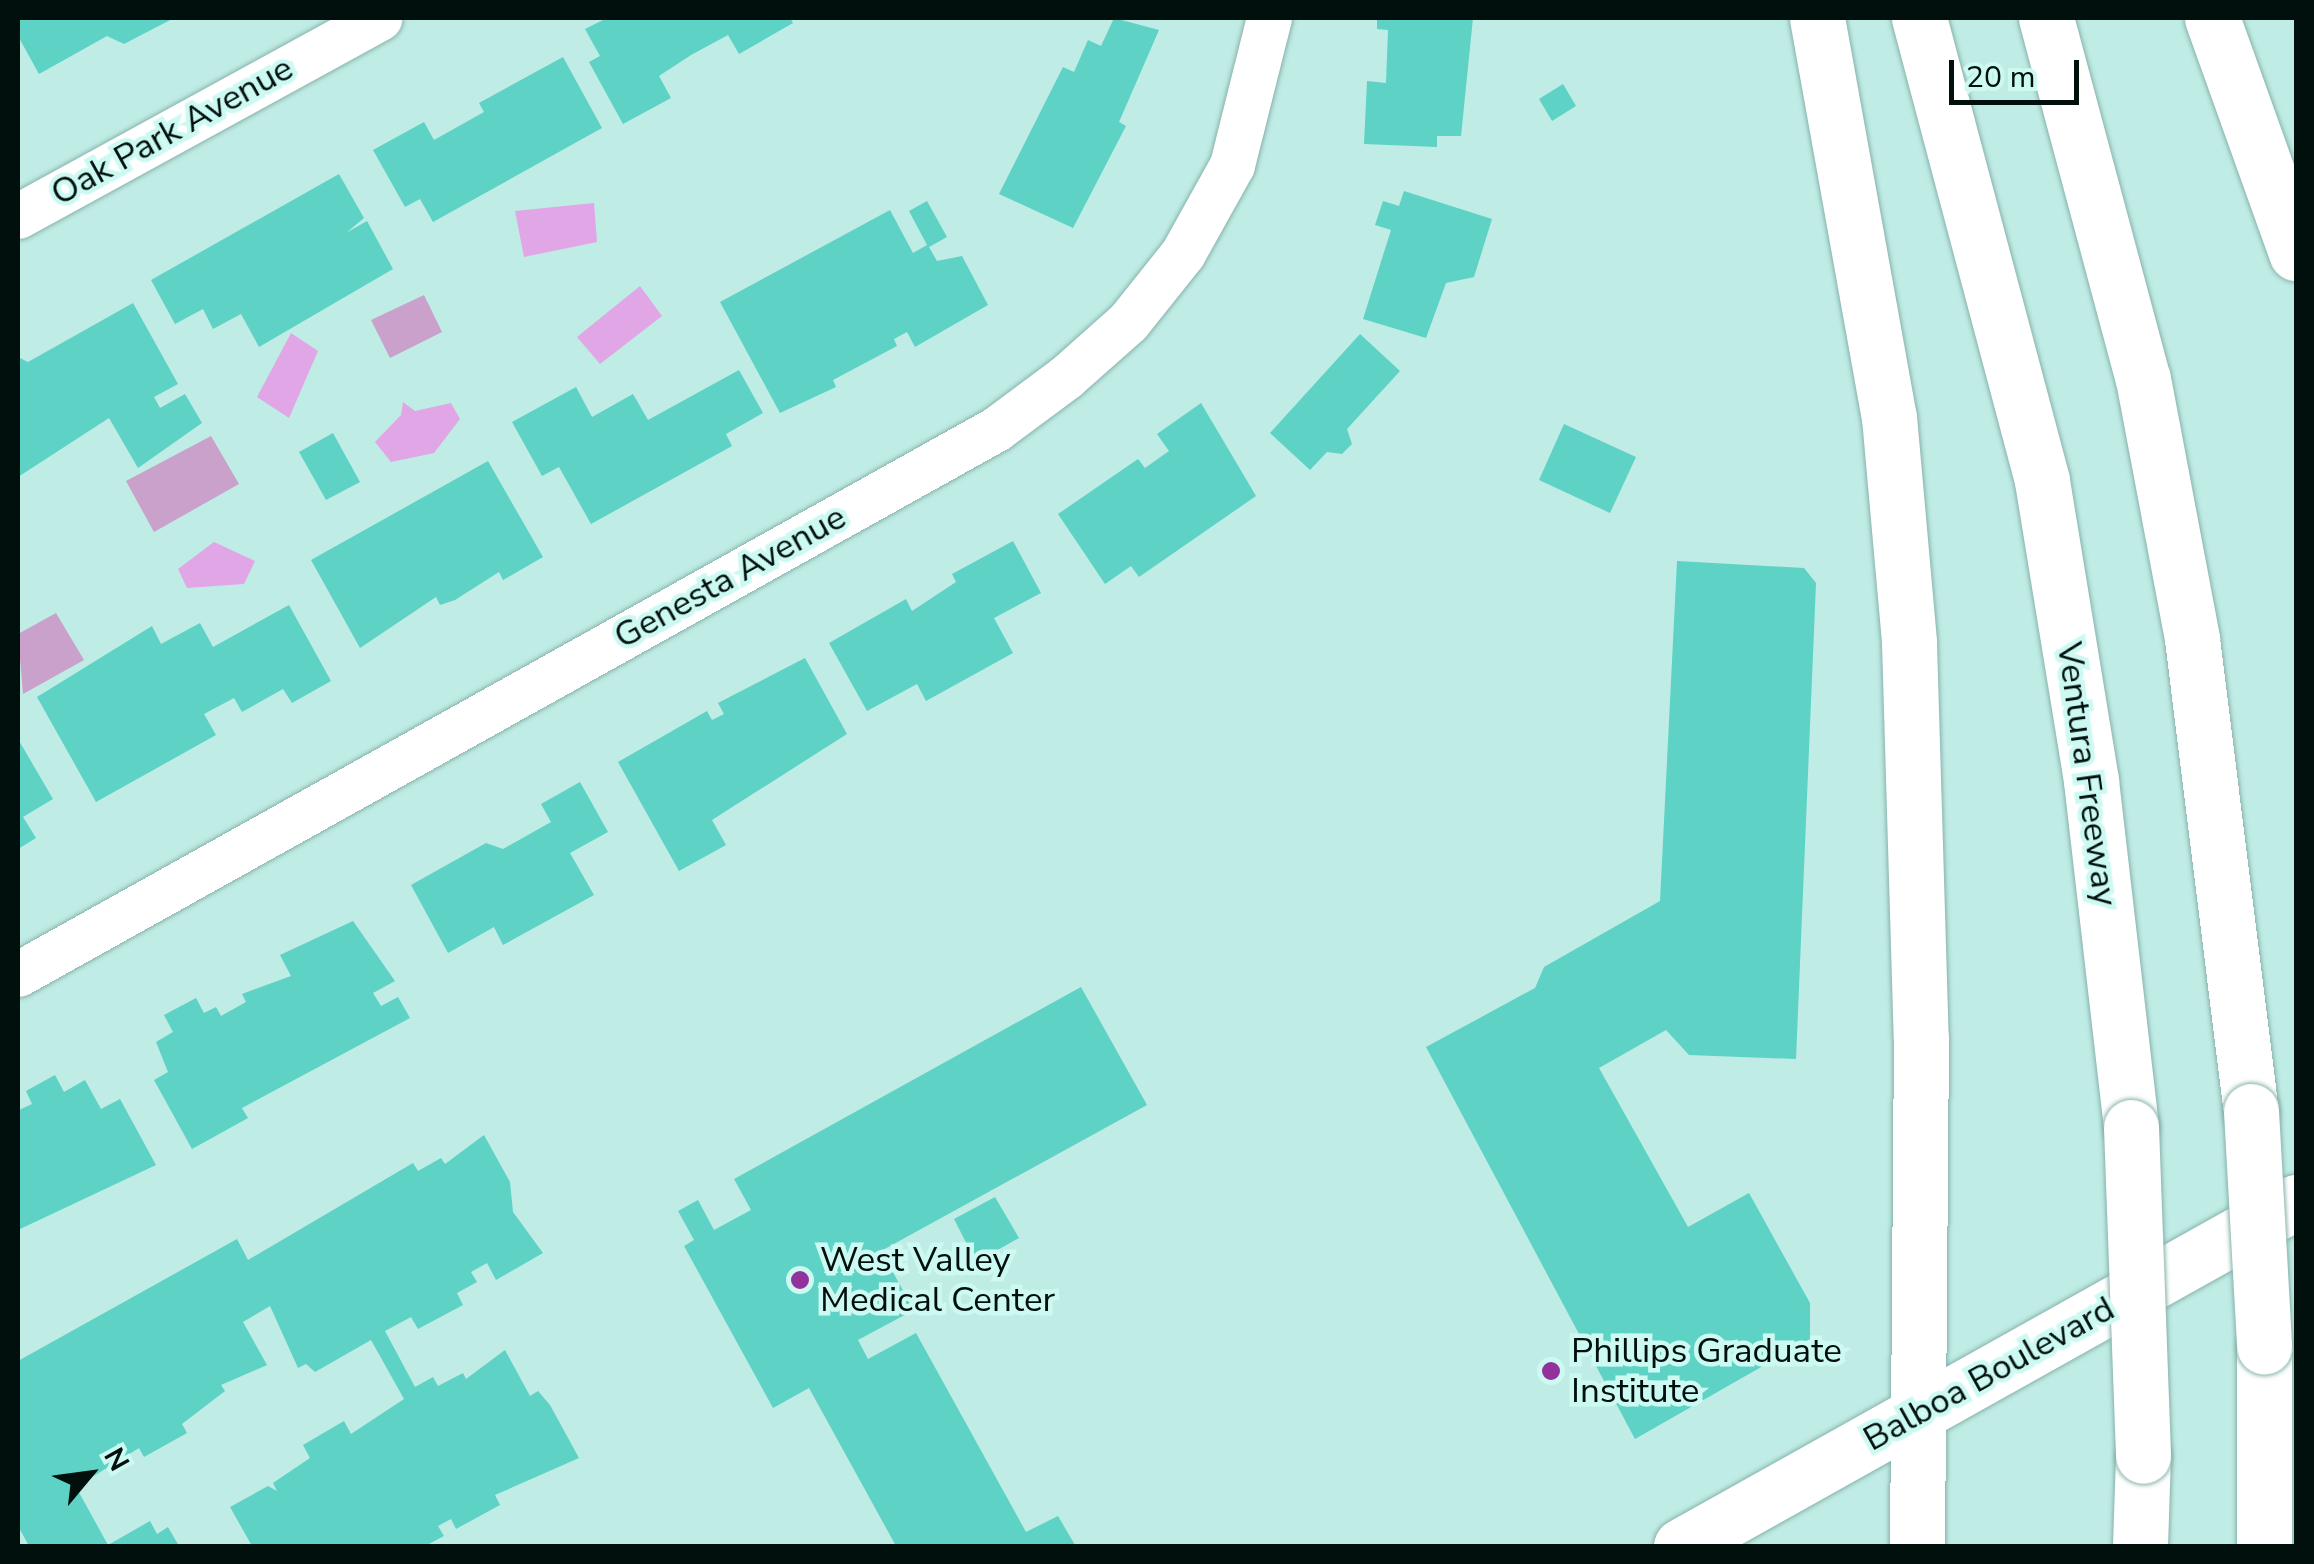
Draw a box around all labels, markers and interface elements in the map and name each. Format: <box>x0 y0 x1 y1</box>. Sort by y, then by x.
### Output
scale bar <box>1954 40 2084 102</box>
street label: Oak Park Avenue <box>44 47 300 215</box>
text: 20 m <box>1966 57 2035 98</box>
street label: Genesta Avenue <box>607 496 853 658</box>
street label: Ventura Freeway <box>2048 639 2126 909</box>
place label: West Valley Medical Center <box>820 1239 1055 1321</box>
marker: West Valley Medical Center <box>789 1269 811 1291</box>
street label: Balboa Boulevard <box>1856 1288 2122 1460</box>
place label: Phillips Graduate Institute <box>1571 1330 1842 1412</box>
marker: Phillips Graduate Institute <box>1540 1360 1562 1382</box>
north arrow <box>40 1424 140 1524</box>
text: N <box>95 1441 138 1478</box>

